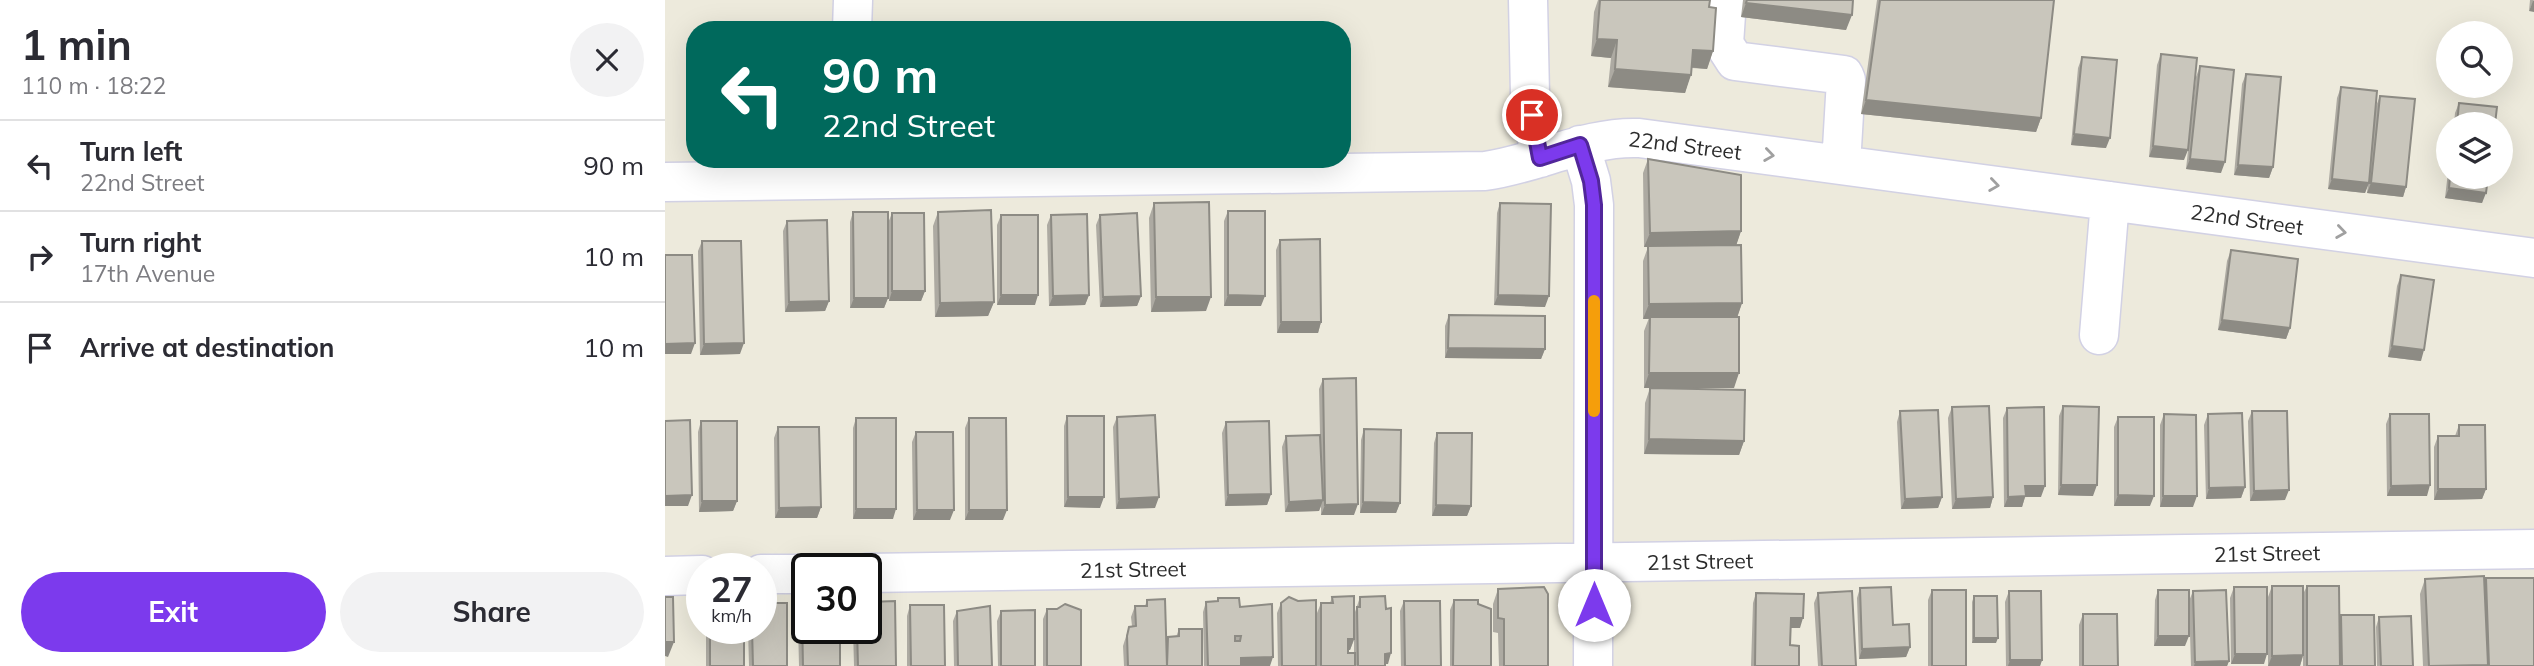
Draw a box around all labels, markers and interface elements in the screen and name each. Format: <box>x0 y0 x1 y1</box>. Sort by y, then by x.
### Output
text: 1 min <box>21 18 132 71</box>
map controls <box>2436 21 2513 189</box>
button: search <box>2436 21 2513 98</box>
button: close <box>570 23 644 97</box>
text: 90 m <box>822 44 938 105</box>
icon: left <box>707 49 798 140</box>
text: 110 m · 18:22 <box>21 71 166 100</box>
pin <box>1502 85 1562 145</box>
icon: arrive <box>1513 96 1551 134</box>
text: 22nd Street <box>822 105 995 145</box>
button: layers <box>2436 112 2513 189</box>
street label: 22nd Street <box>1627 125 1743 165</box>
text: Turn left <box>80 135 182 168</box>
icon: left <box>21 147 59 185</box>
one-way arrow <box>1763 148 1775 163</box>
text: 90 m <box>583 149 644 182</box>
text: 22nd Street <box>80 168 204 197</box>
one-way arrow <box>1988 178 2000 193</box>
street label: 22nd Street <box>2189 198 2305 240</box>
one-way arrow <box>2335 225 2347 240</box>
text: Turn right <box>80 226 201 259</box>
icon: right <box>21 238 59 276</box>
text: 10 m <box>583 240 644 273</box>
text: 17th Avenue <box>80 259 215 288</box>
icon: arrive <box>21 329 59 367</box>
text: Arrive at destination <box>80 331 335 364</box>
text: 10 m <box>583 331 644 364</box>
street label: 21st Street <box>2214 539 2320 567</box>
street label: 21st Street <box>1647 547 1753 575</box>
speed limit sign: 30 <box>791 553 882 644</box>
street label: 21st Street <box>1080 555 1186 583</box>
text: 27 <box>710 567 753 611</box>
position arrow <box>1557 568 1631 642</box>
button: Exit <box>21 572 326 652</box>
button: Share <box>340 572 644 652</box>
text: km/h <box>711 604 752 627</box>

